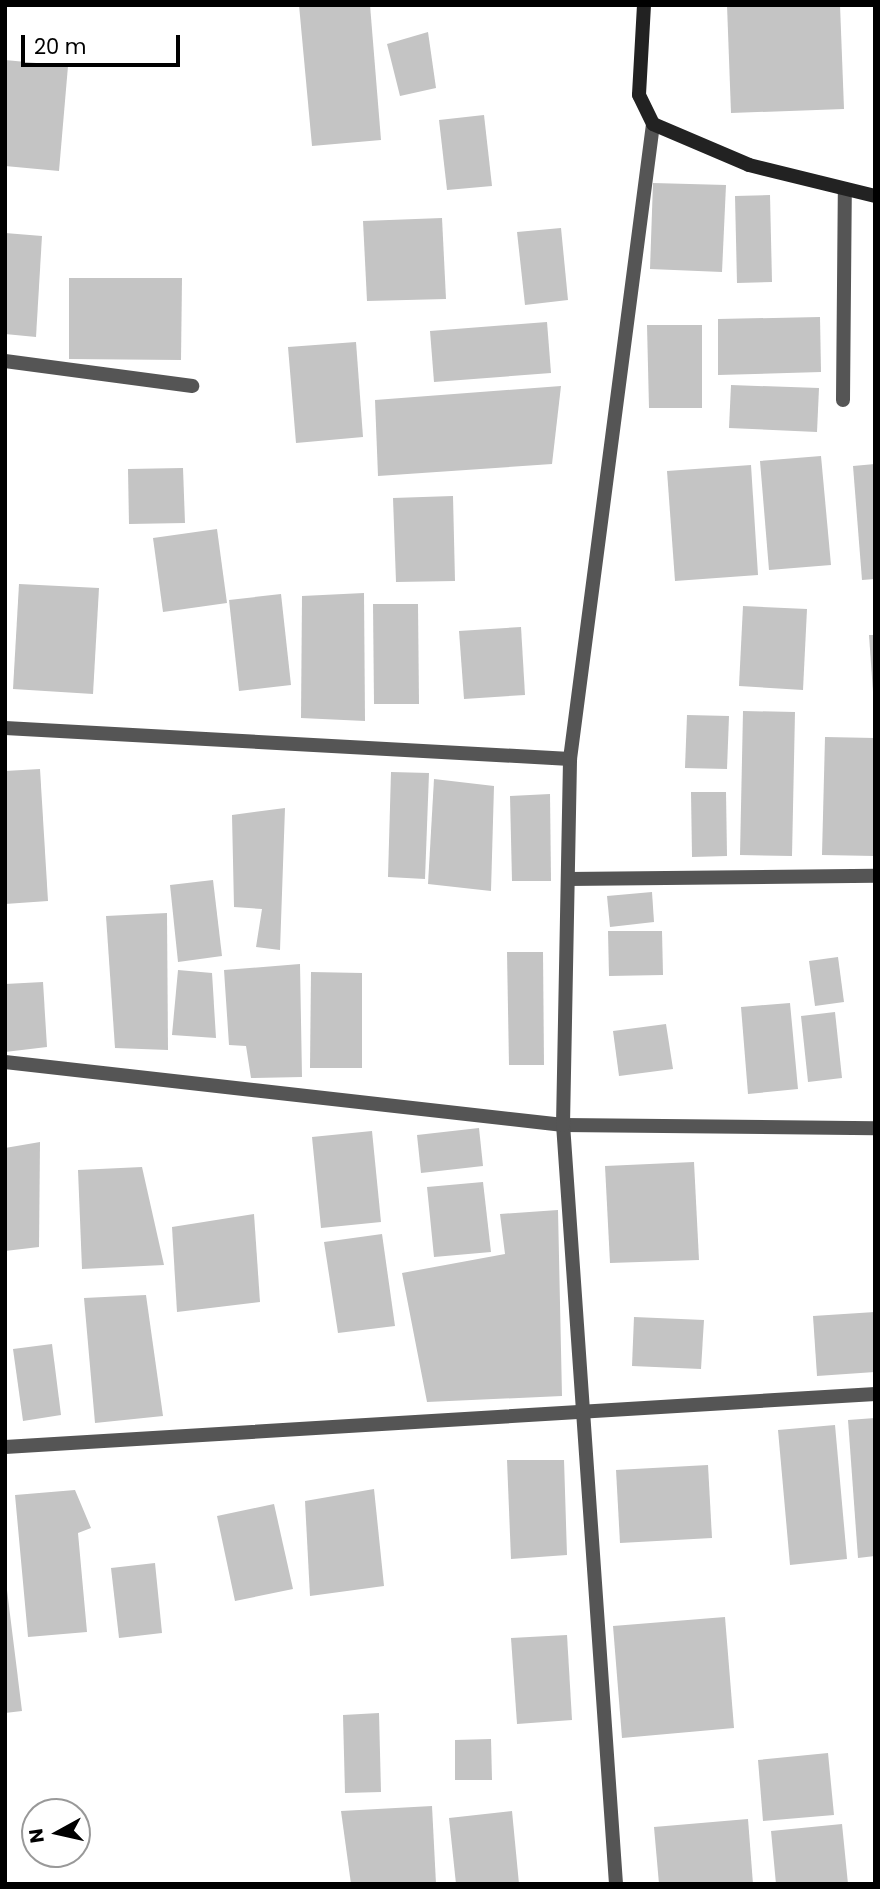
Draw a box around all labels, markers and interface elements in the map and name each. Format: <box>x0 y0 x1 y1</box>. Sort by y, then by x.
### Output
scale bar <box>24 21 184 65</box>
text: 20 m <box>34 32 87 61</box>
north arrow <box>21 1798 91 1868</box>
text: N <box>22 1827 51 1845</box>

